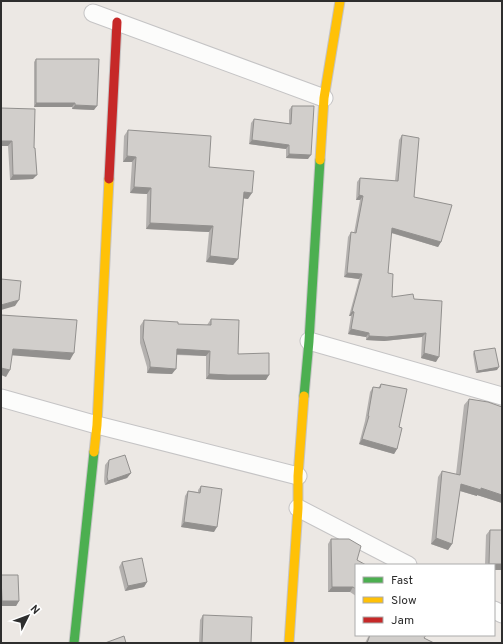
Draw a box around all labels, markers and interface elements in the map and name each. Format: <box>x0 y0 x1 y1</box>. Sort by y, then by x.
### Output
legend <box>355 564 495 636</box>
text: Fast <box>391 573 413 589</box>
text: Slow <box>391 593 417 609</box>
north arrow <box>8 596 48 636</box>
text: N <box>27 602 43 618</box>
text: Jam <box>391 613 414 629</box>

